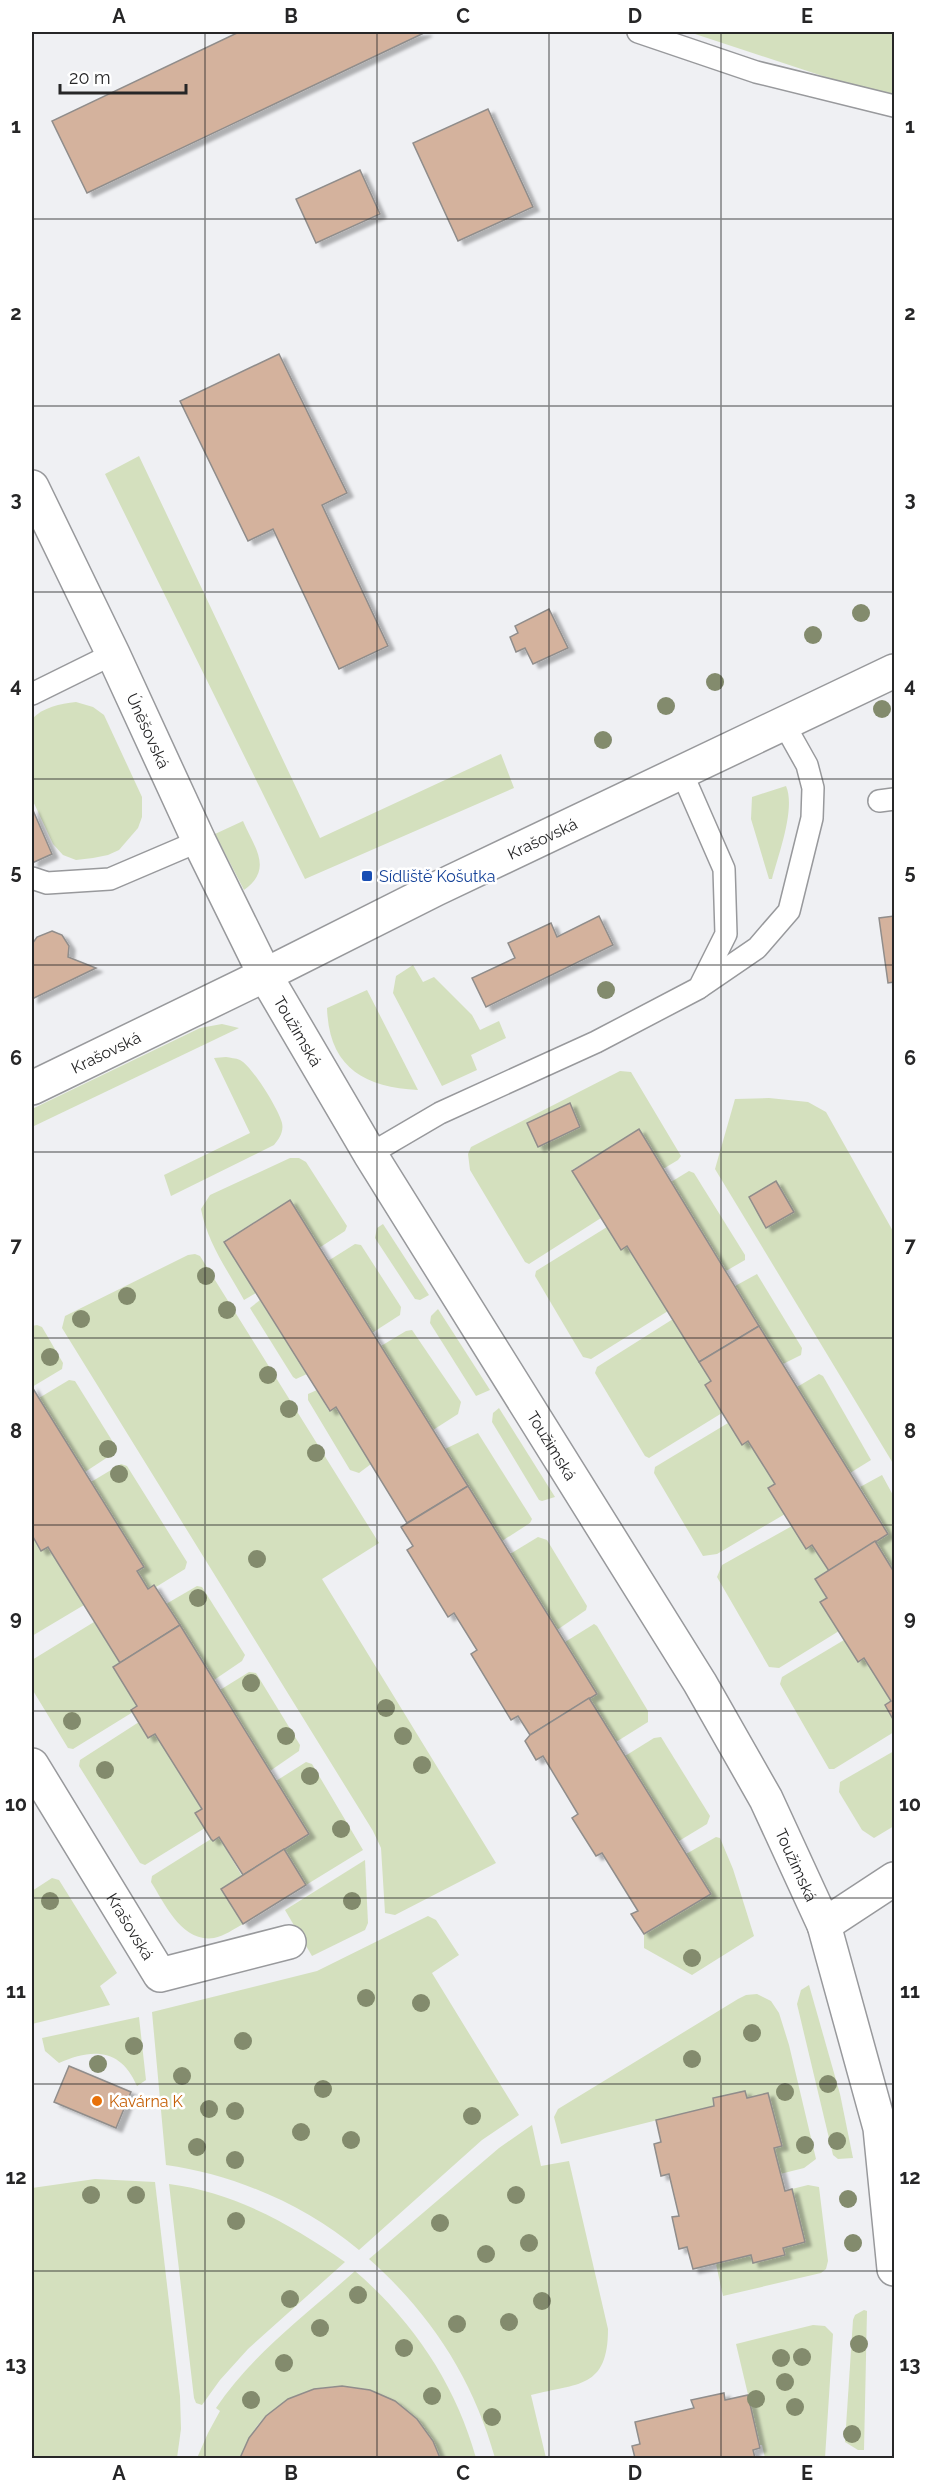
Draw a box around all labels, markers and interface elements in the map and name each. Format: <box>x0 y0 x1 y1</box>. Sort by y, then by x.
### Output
text: A <box>112 4 126 28</box>
text: B <box>284 4 298 28</box>
text: C <box>456 4 470 28</box>
text: D <box>628 4 642 28</box>
text: E <box>801 4 813 28</box>
scale bar <box>60 57 186 95</box>
text: 20 m <box>69 67 111 88</box>
text: 1 <box>11 114 21 138</box>
text: 1 <box>905 114 915 138</box>
text: 2 <box>10 301 22 325</box>
text: 2 <box>904 301 916 325</box>
text: 3 <box>10 487 22 511</box>
text: 3 <box>904 487 916 511</box>
text: 4 <box>10 673 22 697</box>
text: 4 <box>904 673 916 697</box>
street label: Úněšovská <box>122 690 173 772</box>
street label: Krašovská <box>505 814 580 864</box>
text: 5 <box>10 860 22 884</box>
text: 5 <box>904 860 916 884</box>
place label: Sídliště Košutka <box>379 867 495 886</box>
marker: Sídliště Košutka <box>360 869 374 883</box>
street label: Toužimská <box>270 993 325 1070</box>
street label: Krašovská <box>68 1028 144 1078</box>
text: 6 <box>10 1046 22 1070</box>
text: 6 <box>904 1046 916 1070</box>
text: 7 <box>10 1233 22 1257</box>
text: 7 <box>904 1233 916 1257</box>
street label: Toužimská <box>523 1408 580 1484</box>
text: 8 <box>10 1419 22 1443</box>
text: 8 <box>904 1419 916 1443</box>
text: 9 <box>10 1606 22 1630</box>
text: 9 <box>904 1606 916 1630</box>
text: 10 <box>5 1792 27 1816</box>
text: 10 <box>899 1792 921 1816</box>
street label: Toužimská <box>771 1826 821 1905</box>
street label: Krašovská <box>102 1890 158 1964</box>
text: 11 <box>6 1979 26 2003</box>
text: 11 <box>900 1979 920 2003</box>
place label: Kavárna K <box>109 2092 184 2111</box>
marker: Kavárna K <box>90 2094 104 2108</box>
text: 12 <box>5 2165 27 2189</box>
text: 12 <box>899 2165 921 2189</box>
text: 13 <box>5 2352 27 2376</box>
text: 13 <box>899 2352 921 2376</box>
text: A <box>112 2461 126 2485</box>
text: B <box>284 2461 298 2485</box>
text: C <box>456 2461 470 2485</box>
text: D <box>628 2461 642 2485</box>
text: E <box>801 2461 813 2485</box>

